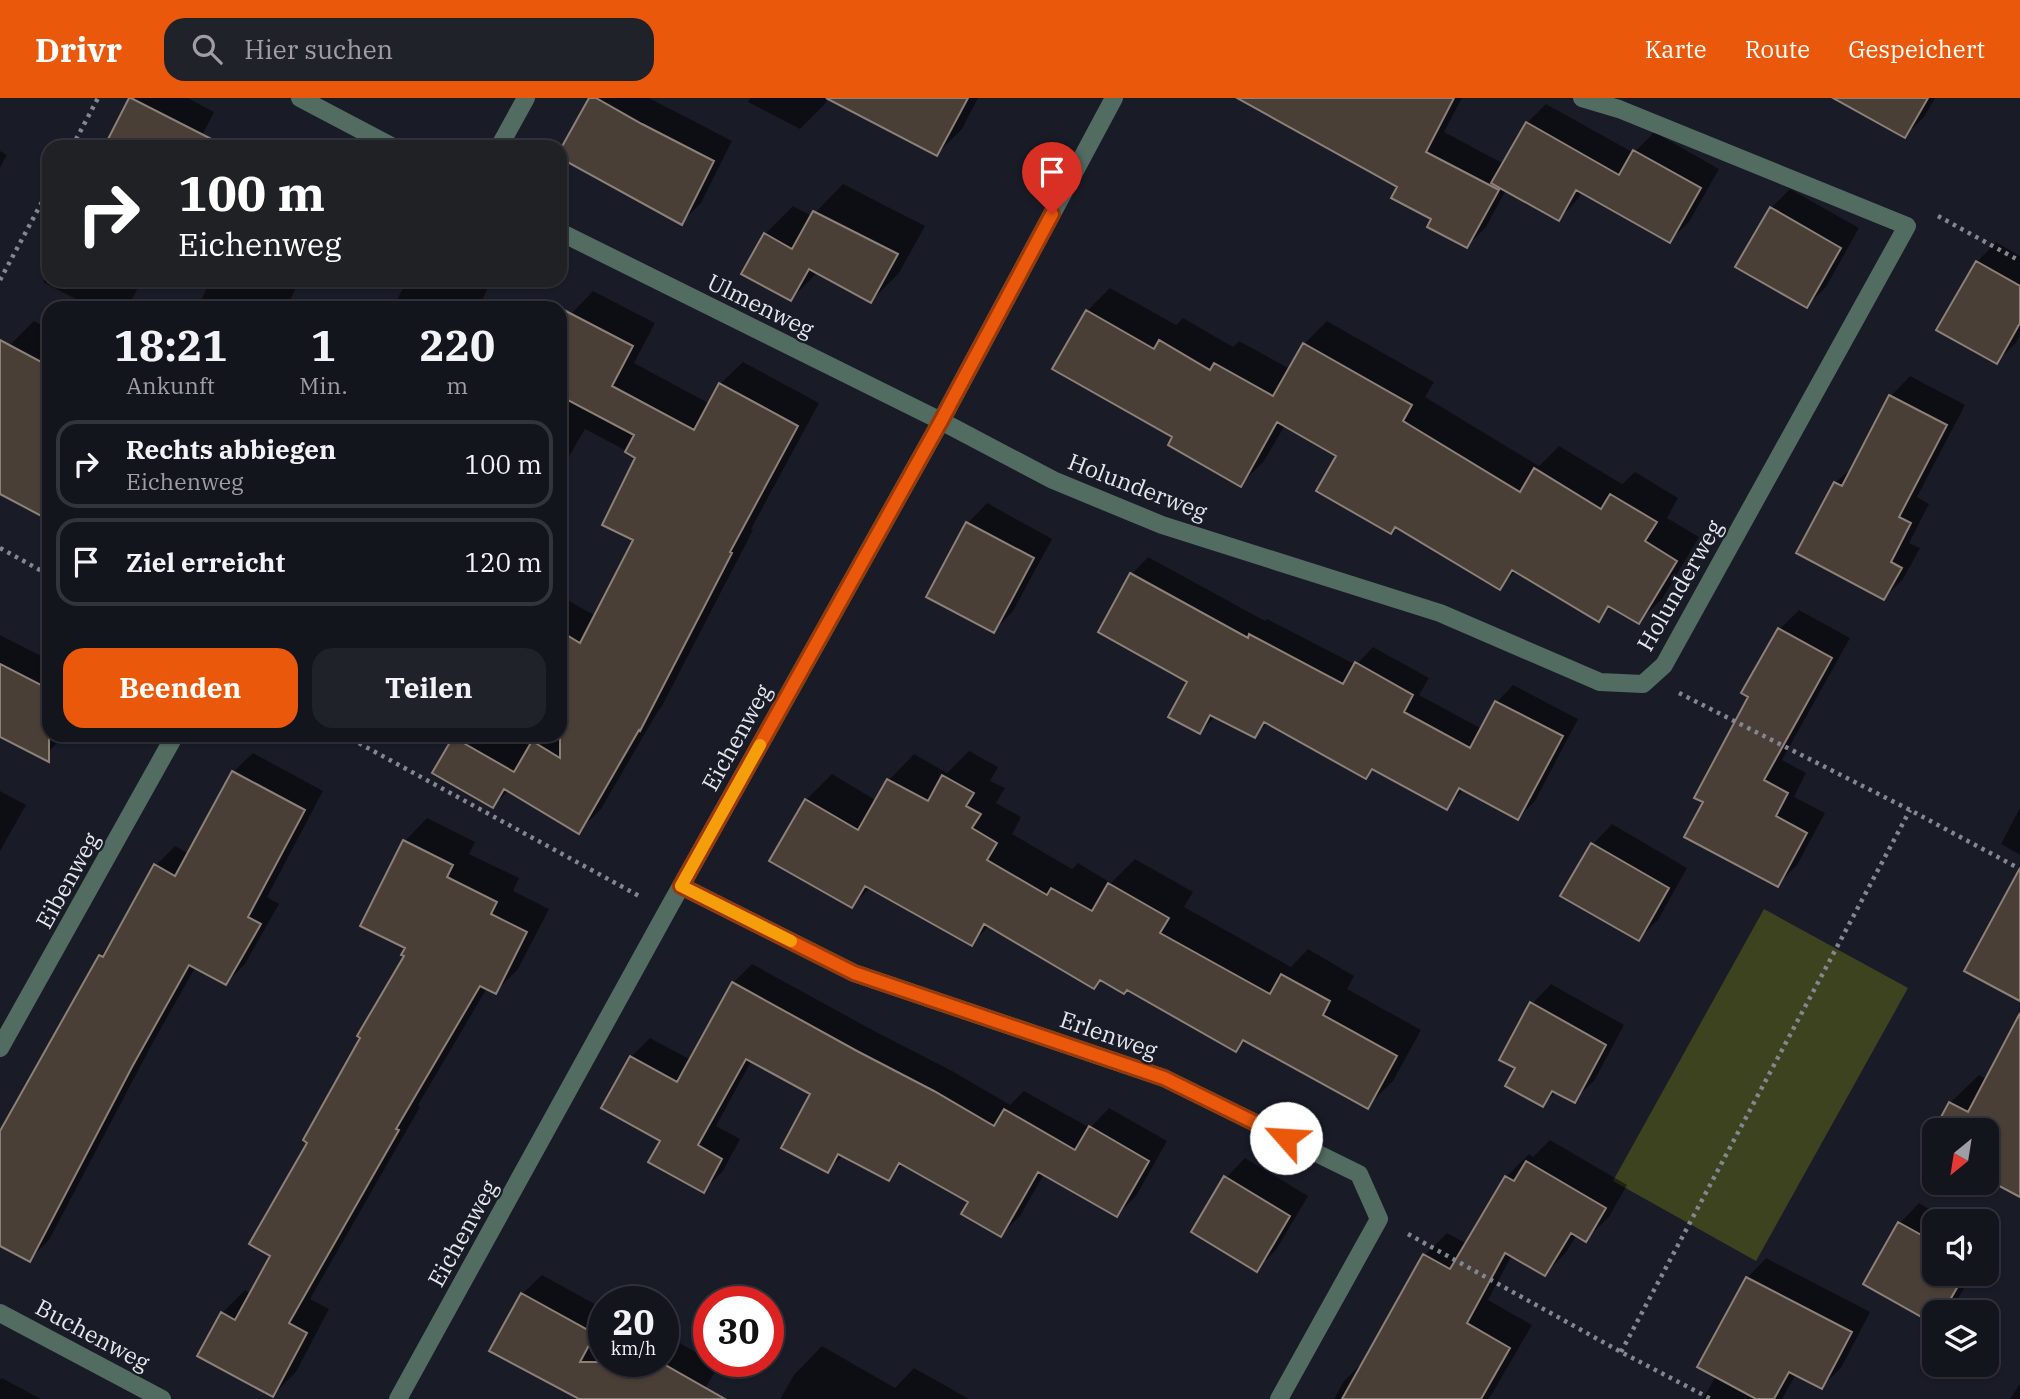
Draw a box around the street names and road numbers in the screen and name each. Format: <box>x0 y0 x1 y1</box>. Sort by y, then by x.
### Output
street label: Ulmenweg <box>703 266 820 344</box>
street label: Holunderweg <box>1064 446 1212 526</box>
street label: Holunderweg <box>1629 514 1729 656</box>
street label: Eichenweg <box>694 678 778 796</box>
street label: Eibenweg <box>28 826 106 933</box>
street label: Erlenweg <box>1056 1003 1162 1065</box>
street label: Eichenweg <box>420 1174 504 1292</box>
street label: Buchenweg <box>31 1291 156 1377</box>

